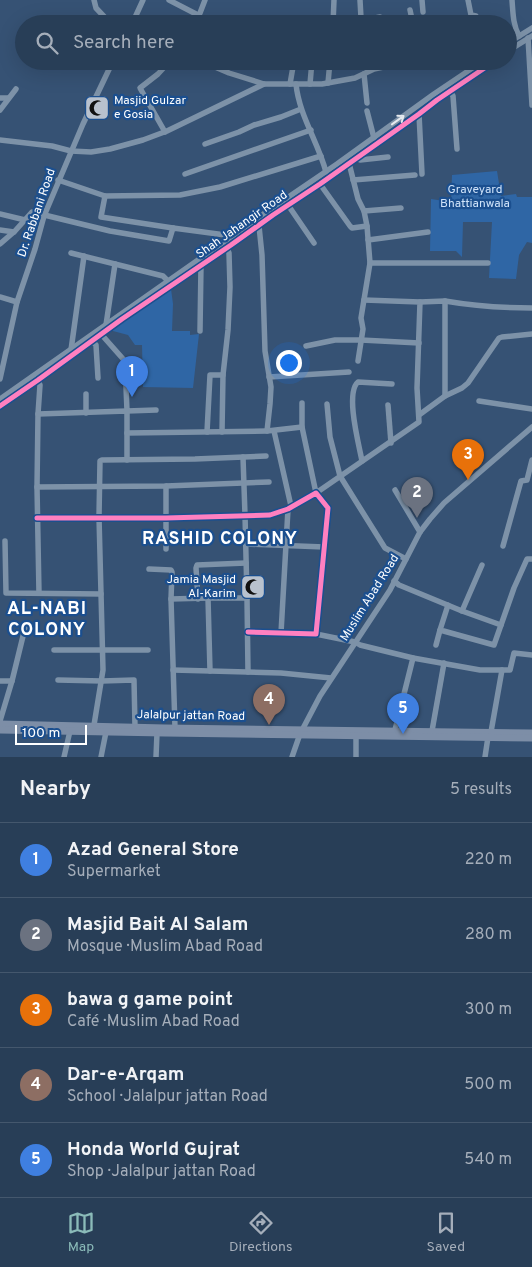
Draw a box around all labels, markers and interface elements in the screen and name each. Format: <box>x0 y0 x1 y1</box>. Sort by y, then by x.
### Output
search box <box>15 15 517 70</box>
icon: search <box>33 29 61 57</box>
text: Search here <box>73 31 175 55</box>
place label: Masjid Gulzar e Gosia <box>114 93 187 123</box>
mosque icon: Masjid Gulzar e Gosia <box>84 95 110 121</box>
one-way arrow <box>391 115 405 125</box>
street label: Dr. Rabbani Road <box>14 167 60 259</box>
park label: Graveyard Bhattianwala <box>440 182 510 212</box>
street label: Shah Jahangir Road <box>193 187 291 263</box>
your location <box>276 350 302 376</box>
pin: 1 <box>116 356 148 397</box>
pin: 3 <box>452 439 484 480</box>
pin: 2 <box>401 477 433 518</box>
district label: RASHID COLONY <box>142 528 298 551</box>
street label: Muslim Abad Road <box>337 552 403 644</box>
place label: Jamia Masjid Al-Karim <box>167 572 236 602</box>
mosque icon: Jamia Masjid Al-Karim <box>240 574 266 600</box>
district label: AL-NABI COLONY <box>7 598 87 642</box>
pin: 4 <box>253 684 285 725</box>
pin: 5 <box>387 693 419 734</box>
street label: Jalalpur jattan Road <box>137 707 245 725</box>
scale bar <box>15 722 88 745</box>
text: 100 m <box>22 725 60 742</box>
text: Nearby <box>20 776 91 803</box>
text: 5 results <box>450 780 512 800</box>
text: Azad General Store <box>67 838 239 862</box>
text: 1 <box>33 850 39 870</box>
text: 220 m <box>465 850 512 870</box>
text: Supermarket <box>67 862 161 882</box>
text: Masjid Bait Al Salam <box>67 913 249 937</box>
text: 2 <box>31 925 41 945</box>
text: 280 m <box>465 925 512 945</box>
text: Mosque · Muslim Abad Road <box>67 937 263 957</box>
text: bawa g game point <box>67 988 233 1012</box>
text: 3 <box>31 1000 41 1020</box>
text: 300 m <box>465 1000 512 1020</box>
text: Café · Muslim Abad Road <box>67 1012 240 1032</box>
text: Dar-e-Arqam <box>67 1063 185 1087</box>
text: 4 <box>31 1075 41 1095</box>
text: 500 m <box>464 1075 512 1095</box>
text: School · Jalalpur jattan Road <box>67 1087 268 1107</box>
text: Honda World Gujrat <box>67 1138 240 1162</box>
text: 5 <box>31 1150 41 1170</box>
text: 540 m <box>464 1150 512 1170</box>
text: Shop · Jalalpur jattan Road <box>67 1162 256 1182</box>
tab: Map <box>67 1209 95 1256</box>
tab: Directions <box>229 1209 293 1256</box>
tab: Saved <box>427 1209 465 1256</box>

